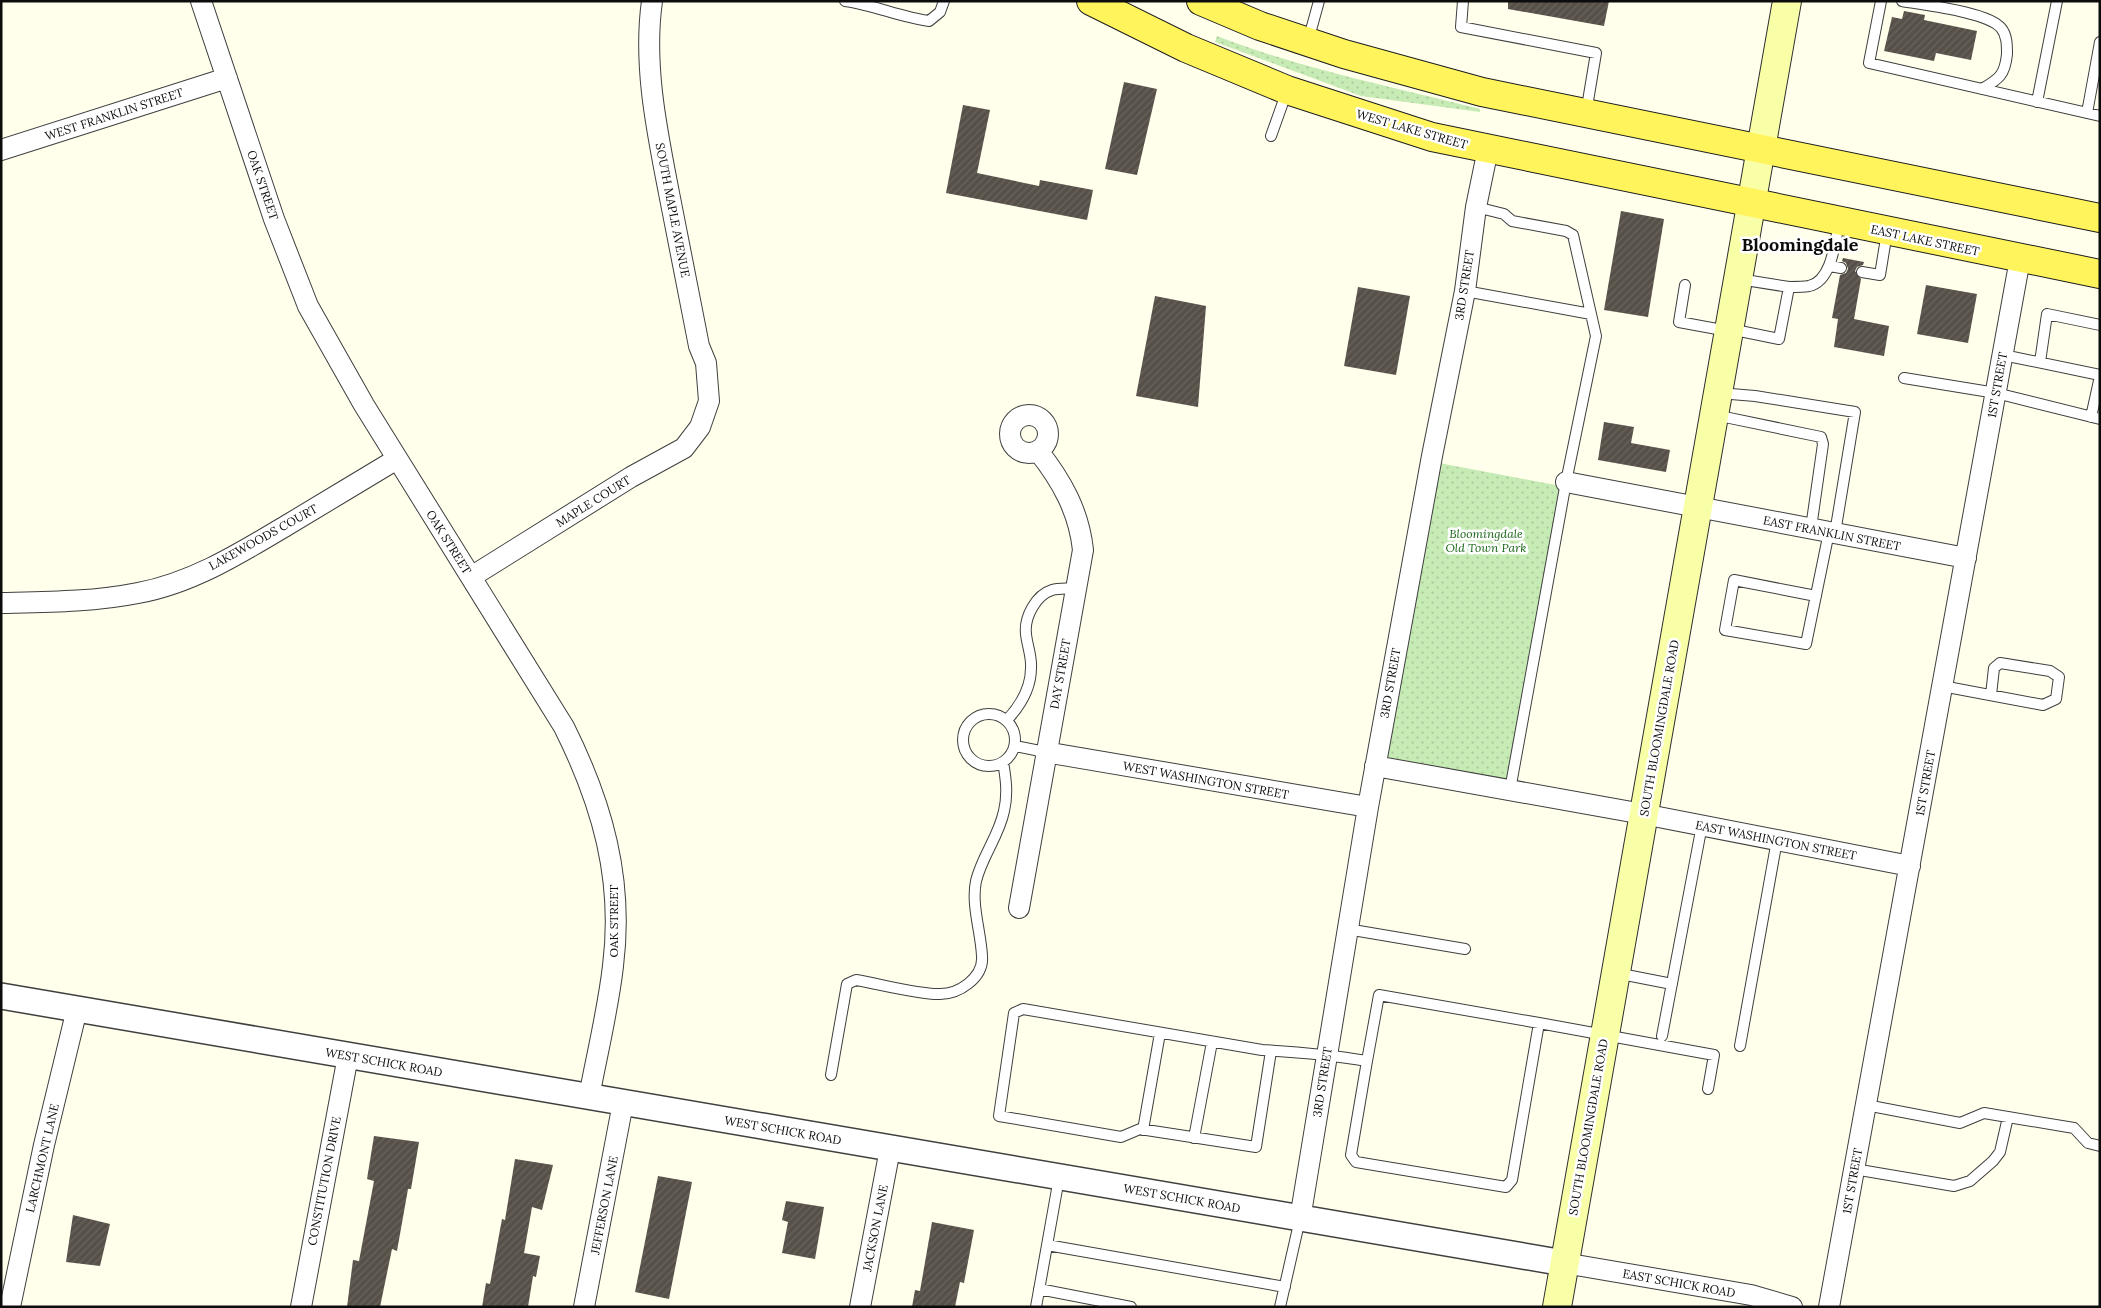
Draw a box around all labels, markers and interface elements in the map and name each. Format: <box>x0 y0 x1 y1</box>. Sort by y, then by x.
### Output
street label: WEST FRANKLIN STREET <box>43 84 185 143</box>
street label: WEST LAKE STREET <box>1355 106 1470 152</box>
street label: SOUTH MAPLE AVENUE <box>653 141 693 279</box>
street label: OAK STREET <box>244 148 282 222</box>
street label: EAST LAKE STREET <box>1869 221 1981 259</box>
district label: Bloomingdale <box>1742 233 1859 256</box>
street label: 3RD STREET <box>1451 248 1477 321</box>
street label: 1ST STREET <box>1984 351 2010 419</box>
street label: MAPLE COURT <box>553 472 633 530</box>
street label: LAKEWOODS COURT <box>206 501 320 573</box>
street label: OAK STREET <box>423 507 475 577</box>
street label: EAST FRANKLIN STREET <box>1762 512 1902 554</box>
park label: Bloomingdale Old Town Park <box>1445 526 1527 555</box>
street label: DAY STREET <box>1046 637 1074 710</box>
street label: SOUTH BLOOMINGDALE ROAD <box>1636 639 1682 817</box>
street label: 3RD STREET <box>1376 646 1404 719</box>
street label: 1ST STREET <box>1912 749 1938 817</box>
street label: WEST WASHINGTON STREET <box>1122 758 1291 802</box>
street label: EAST WASHINGTON STREET <box>1694 817 1858 863</box>
street label: OAK STREET <box>606 884 621 957</box>
street label: SOUTH BLOOMINGDALE ROAD <box>1565 1038 1611 1216</box>
street label: WEST SCHICK ROAD <box>324 1044 444 1080</box>
street label: 3RD STREET <box>1309 1045 1335 1118</box>
street label: LARCHMONT LANE <box>22 1102 62 1214</box>
street label: WEST SCHICK ROAD <box>723 1112 843 1148</box>
street label: CONSTITUTION DRIVE <box>304 1115 344 1247</box>
street label: 1ST STREET <box>1839 1147 1865 1215</box>
street label: JEFFERSON LANE <box>587 1155 621 1256</box>
street label: WEST SCHICK ROAD <box>1122 1180 1242 1216</box>
street label: JACKSON LANE <box>859 1183 891 1274</box>
street label: EAST SCHICK ROAD <box>1621 1266 1737 1300</box>

